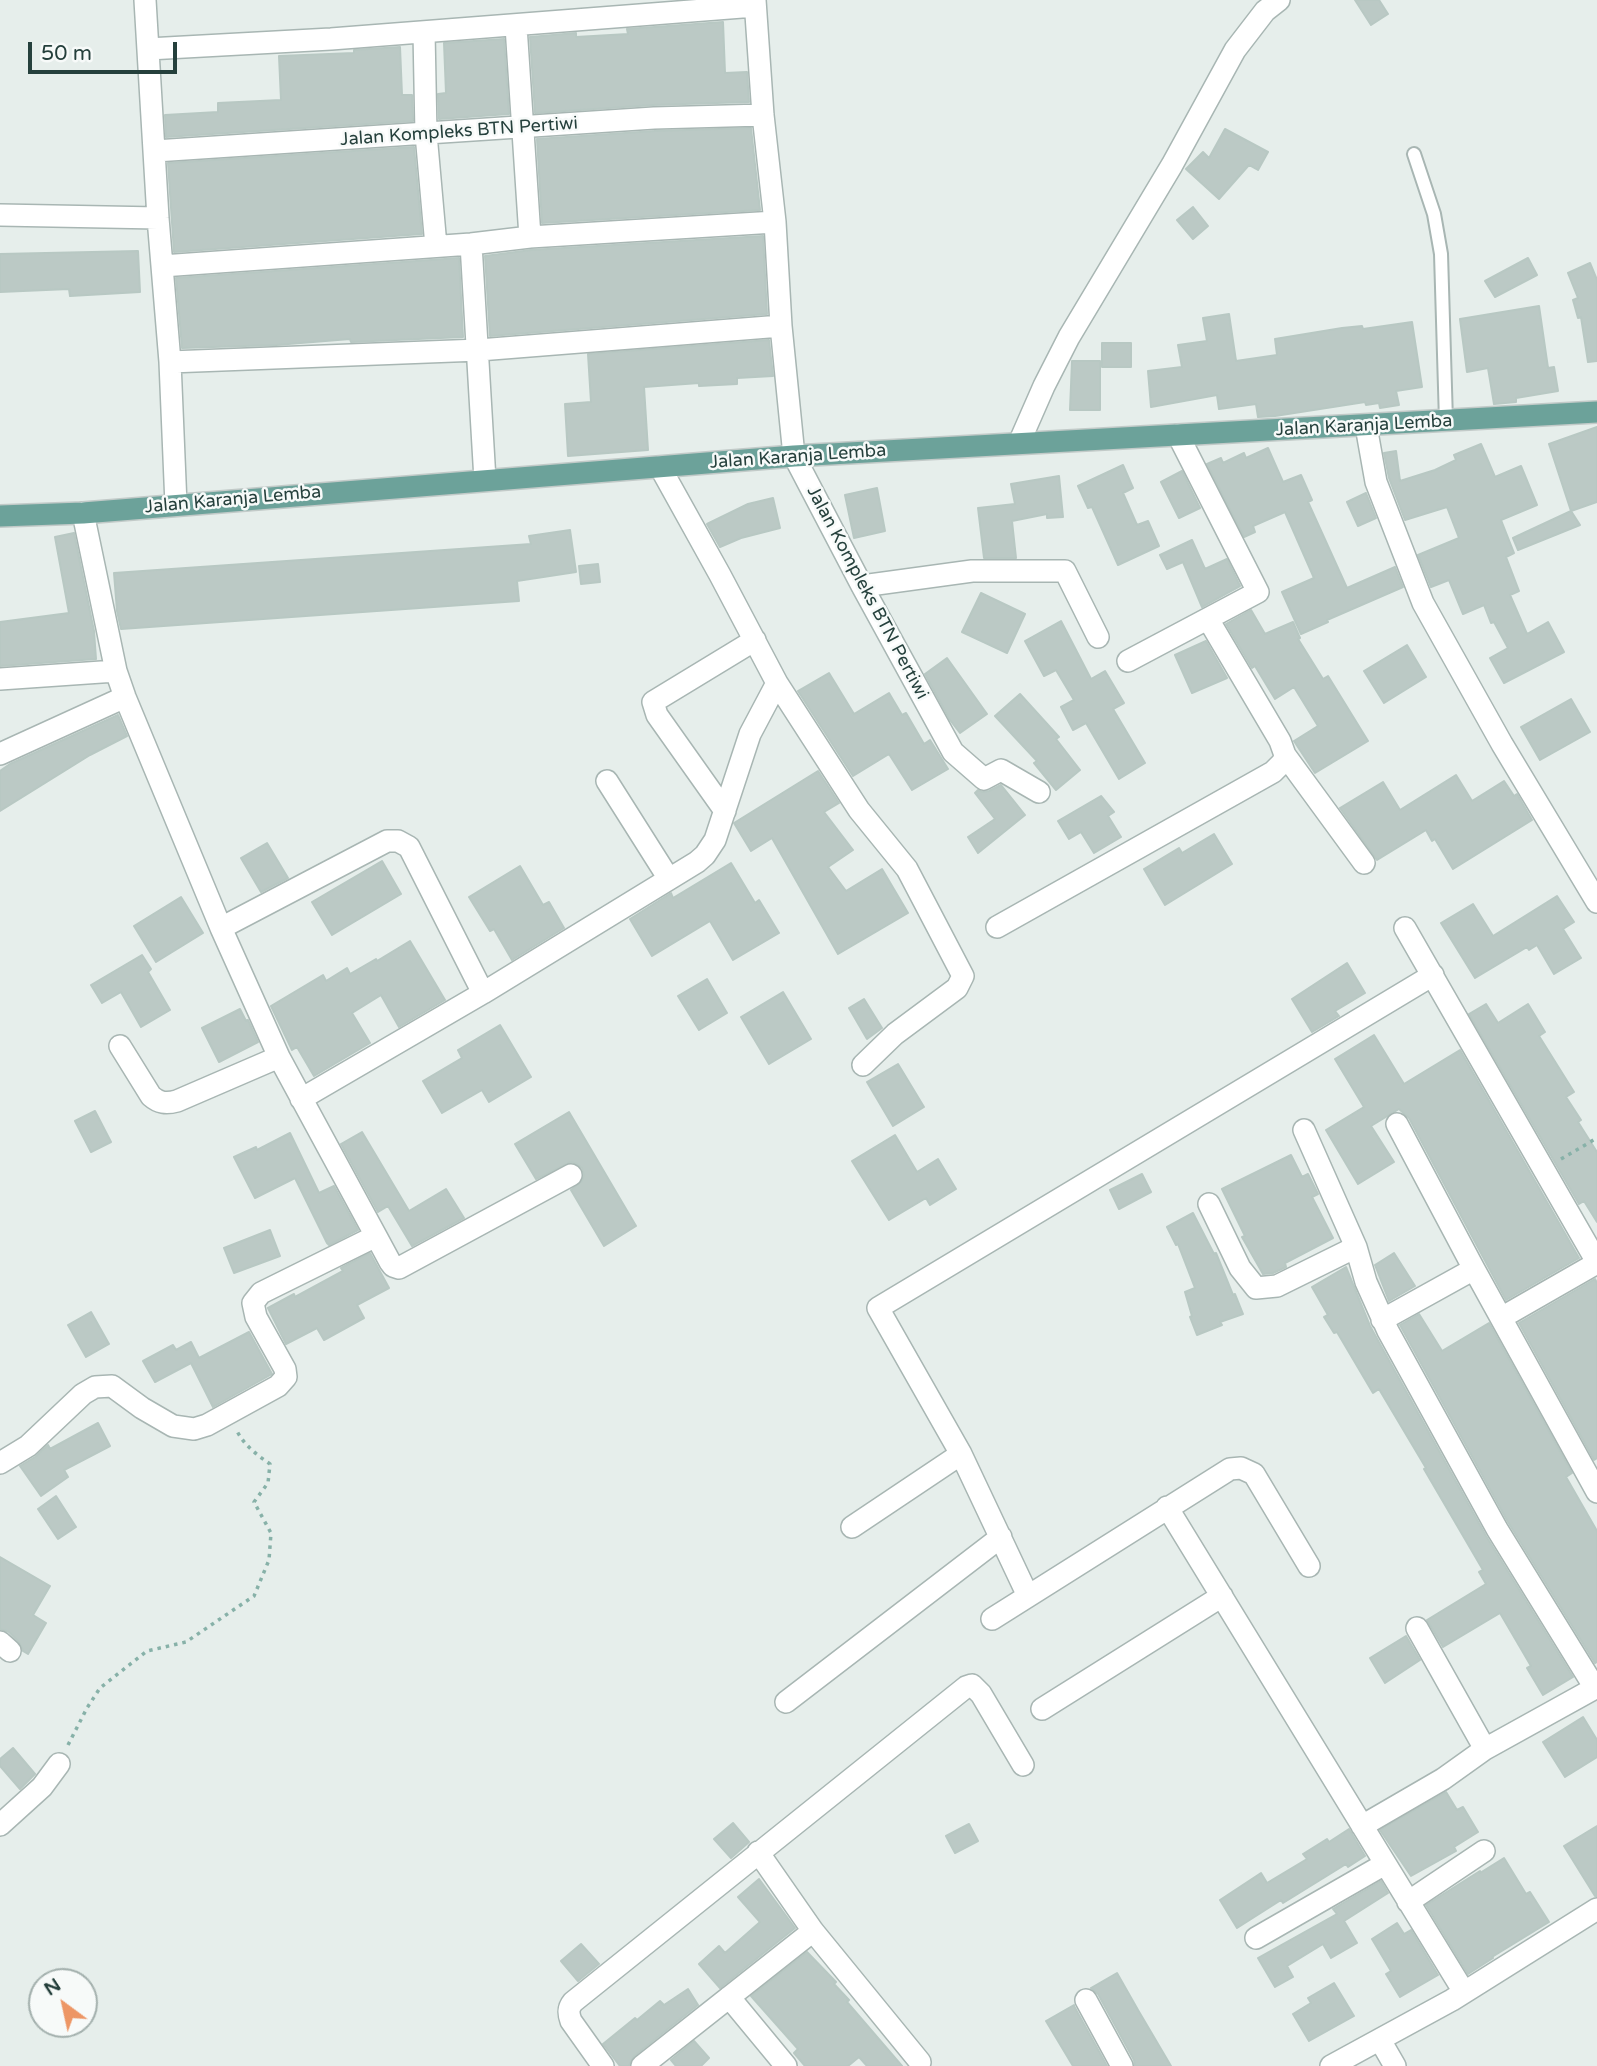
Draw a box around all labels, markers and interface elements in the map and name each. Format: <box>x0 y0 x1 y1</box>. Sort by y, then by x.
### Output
scale bar <box>32 28 180 72</box>
text: 50 m <box>41 41 92 66</box>
street label: Jalan Kompleks BTN Pertiwi <box>339 113 579 151</box>
street label: Jalan Karanja Lemba <box>1275 411 1453 441</box>
street label: Jalan Karanja Lemba <box>709 440 887 474</box>
street label: Jalan Karanja Lemba <box>144 482 322 518</box>
street label: Jalan Kompleks BTN Pertiwi <box>802 483 932 703</box>
north arrow <box>28 1968 98 2038</box>
text: N <box>40 1974 65 2000</box>

